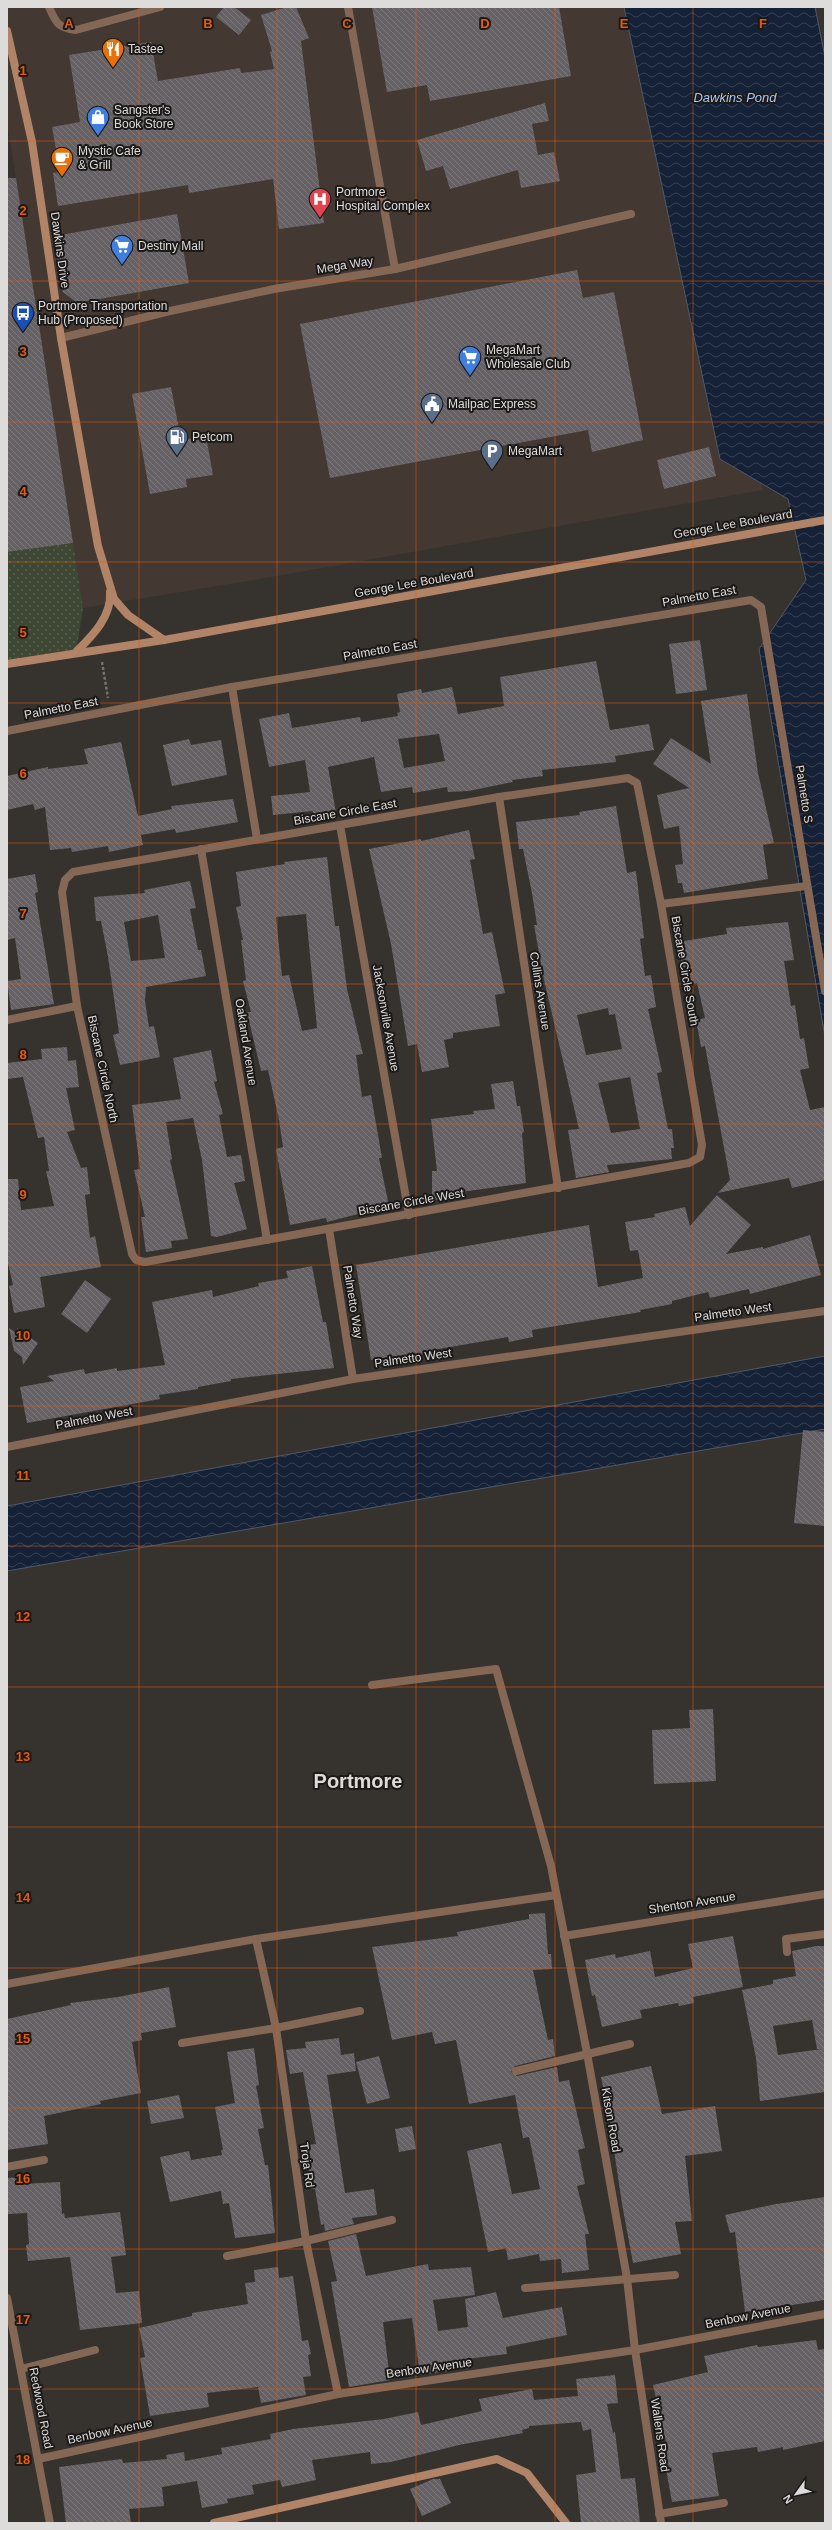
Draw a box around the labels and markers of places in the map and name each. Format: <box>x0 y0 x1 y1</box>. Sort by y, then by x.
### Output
restaurant icon: Tastee <box>100 36 126 69</box>
place label: Tastee <box>128 42 164 56</box>
place label: Sangster's Book Store <box>114 103 174 131</box>
shop icon: Sangster's Book Store <box>85 104 111 137</box>
place label: Mystic Cafe & Grill <box>78 144 141 172</box>
cafe icon: Mystic Cafe & Grill <box>49 145 75 178</box>
place label: Portmore Hospital Complex <box>336 185 430 213</box>
hospital icon: Portmore Hospital Complex <box>307 186 333 219</box>
supermarket icon: Destiny Mall <box>109 233 135 266</box>
place label: Destiny Mall <box>138 239 203 253</box>
place label: Portmore Transportation Hub (Proposed) <box>38 299 167 327</box>
bus stop icon: Portmore Transportation Hub (Proposed) <box>10 300 36 333</box>
place label: MegaMart Wholesale Club <box>486 343 570 371</box>
supermarket icon: MegaMart Wholesale Club <box>457 344 483 377</box>
public building icon: Mailpac Express <box>419 391 445 424</box>
place label: Mailpac Express <box>448 397 536 411</box>
fuel station icon: Petcom <box>164 424 190 457</box>
place label: Petcom <box>192 430 233 444</box>
parking icon: MegaMart <box>479 438 505 471</box>
place label: MegaMart <box>508 444 563 458</box>

